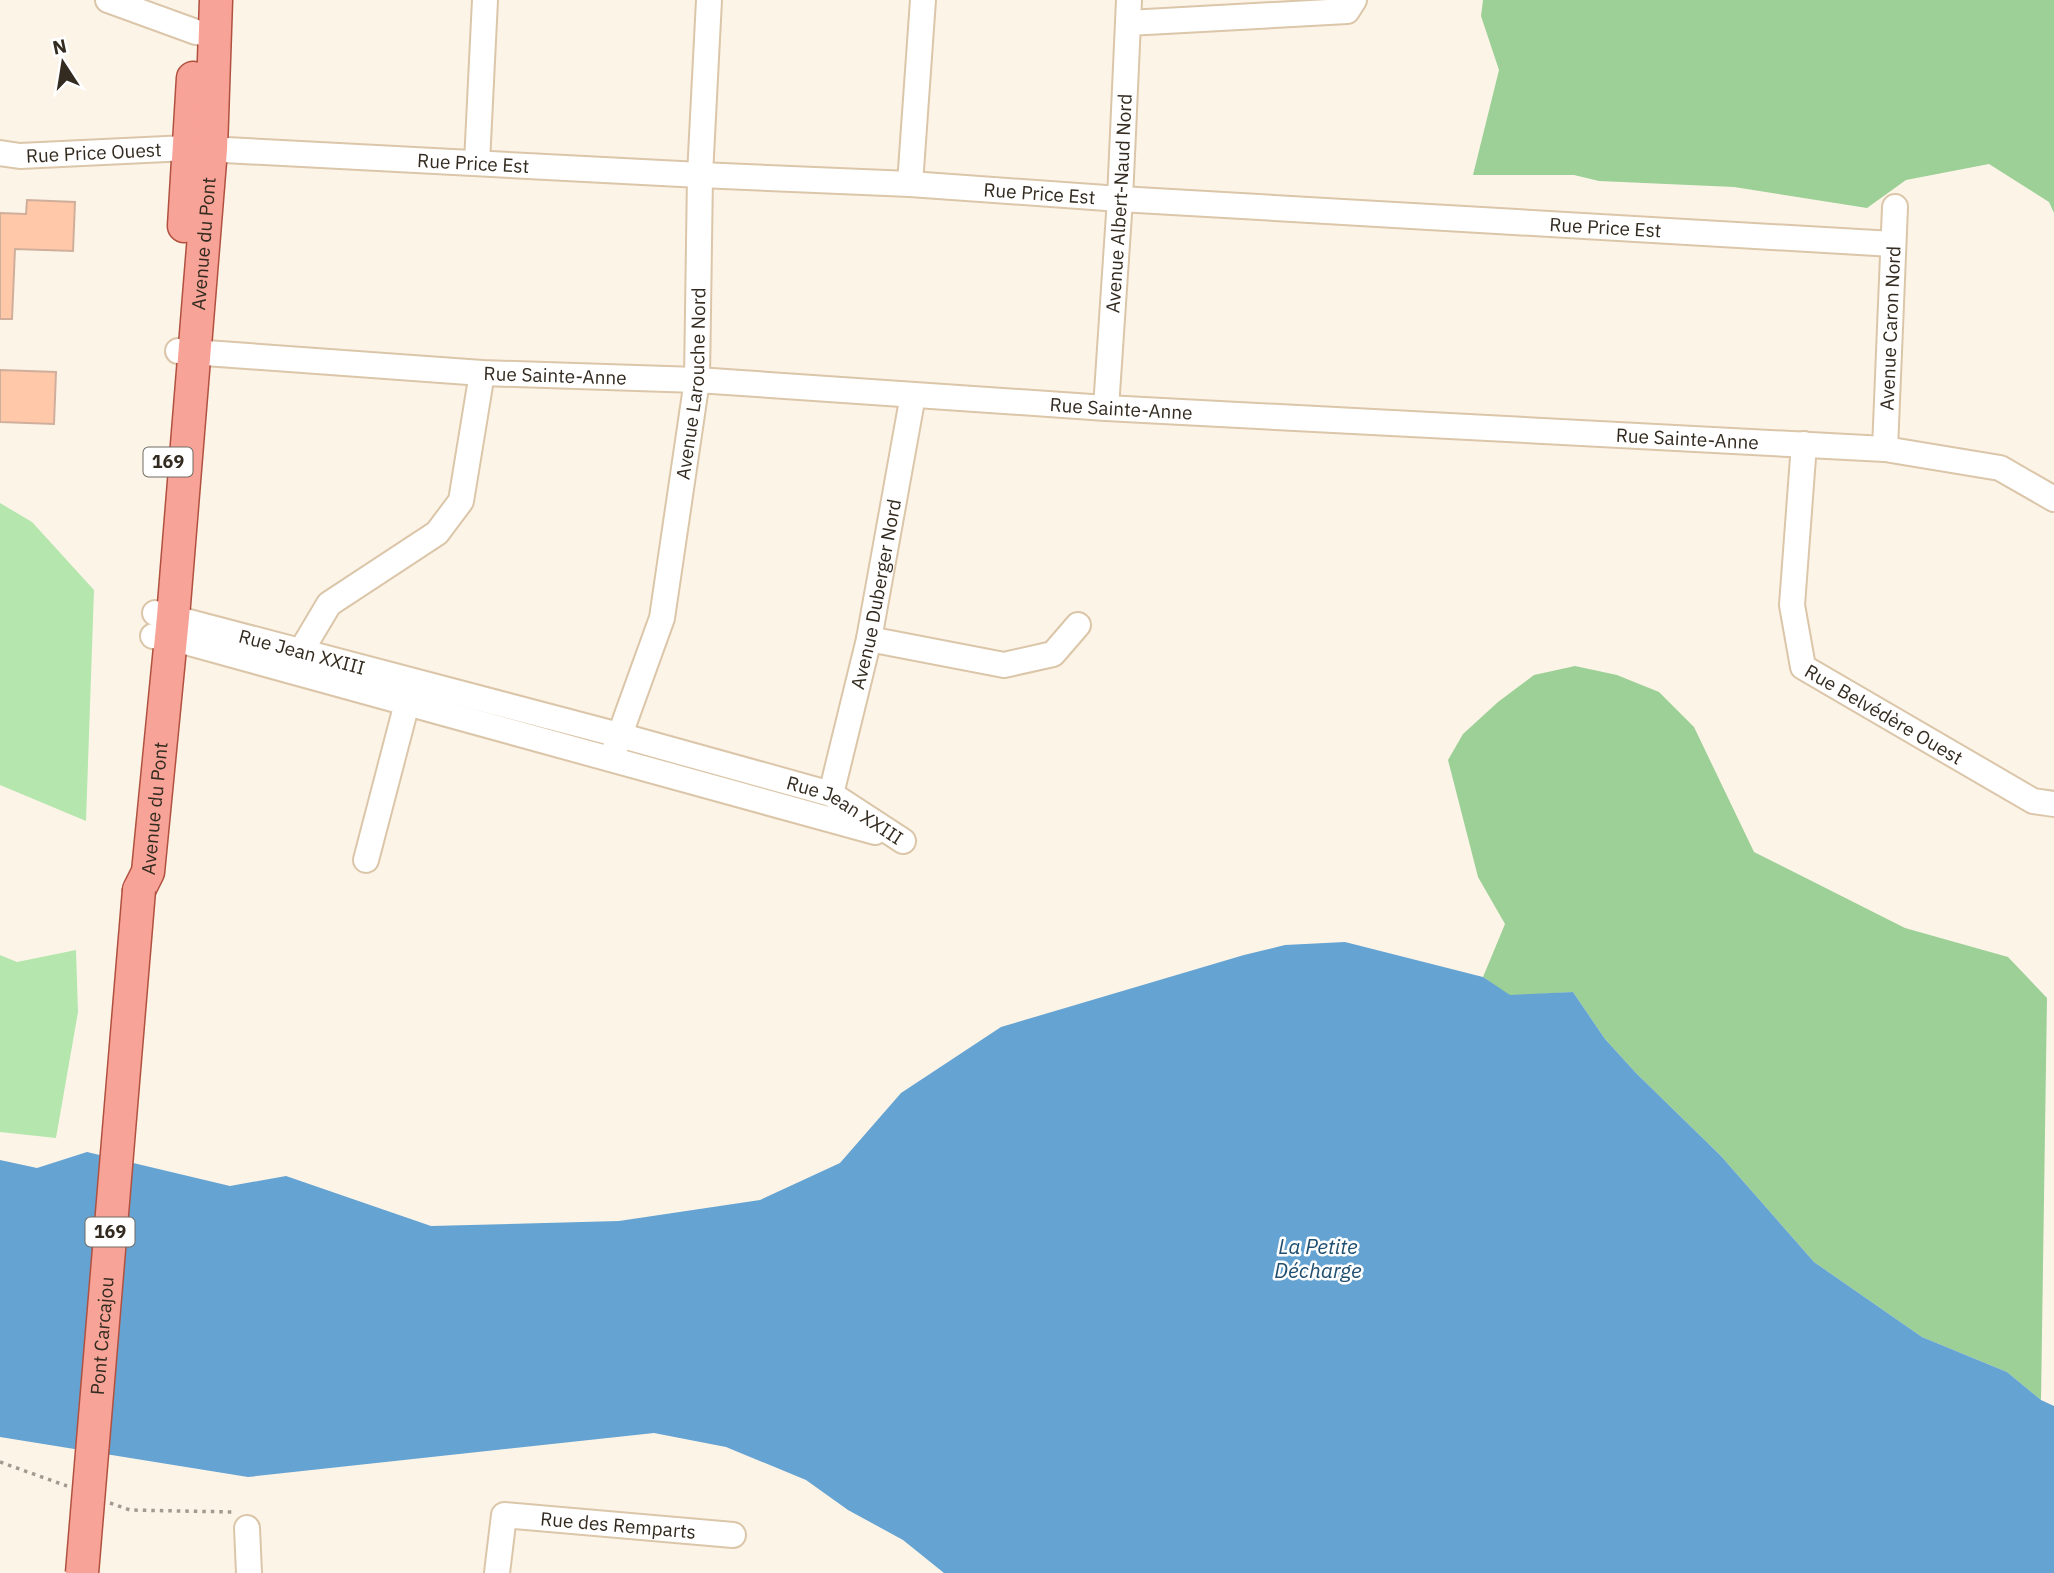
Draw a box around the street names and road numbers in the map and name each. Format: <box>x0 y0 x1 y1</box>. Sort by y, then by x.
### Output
street label: Avenue Albert-Naud Nord <box>1100 93 1137 314</box>
street label: Rue Price Ouest <box>25 137 162 168</box>
street label: Rue Price Est <box>417 148 530 178</box>
street label: Avenue du Pont <box>186 176 221 311</box>
street label: Rue Price Est <box>983 177 1096 209</box>
street label: Rue Price Est <box>1549 212 1662 242</box>
street label: Avenue Caron Nord <box>1875 245 1905 411</box>
street label: Avenue Larouche Nord <box>670 287 710 481</box>
street label: Rue Sainte-Anne <box>483 361 627 390</box>
street label: Rue Sainte-Anne <box>1049 392 1193 425</box>
street label: Rue Sainte-Anne <box>1615 423 1760 454</box>
road number: 169 <box>144 448 192 476</box>
street label: Avenue Duberger Nord <box>845 497 906 692</box>
street label: Rue Jean XXIII <box>236 624 368 680</box>
street label: Rue Belvédère Ouest <box>1800 659 1967 770</box>
street label: Avenue du Pont <box>136 741 173 876</box>
street label: Rue Jean XXIII <box>784 770 908 850</box>
road number: 169 <box>86 1218 134 1246</box>
street label: Pont Carcajou <box>85 1276 119 1396</box>
street label: Rue des Remparts <box>539 1506 697 1544</box>

